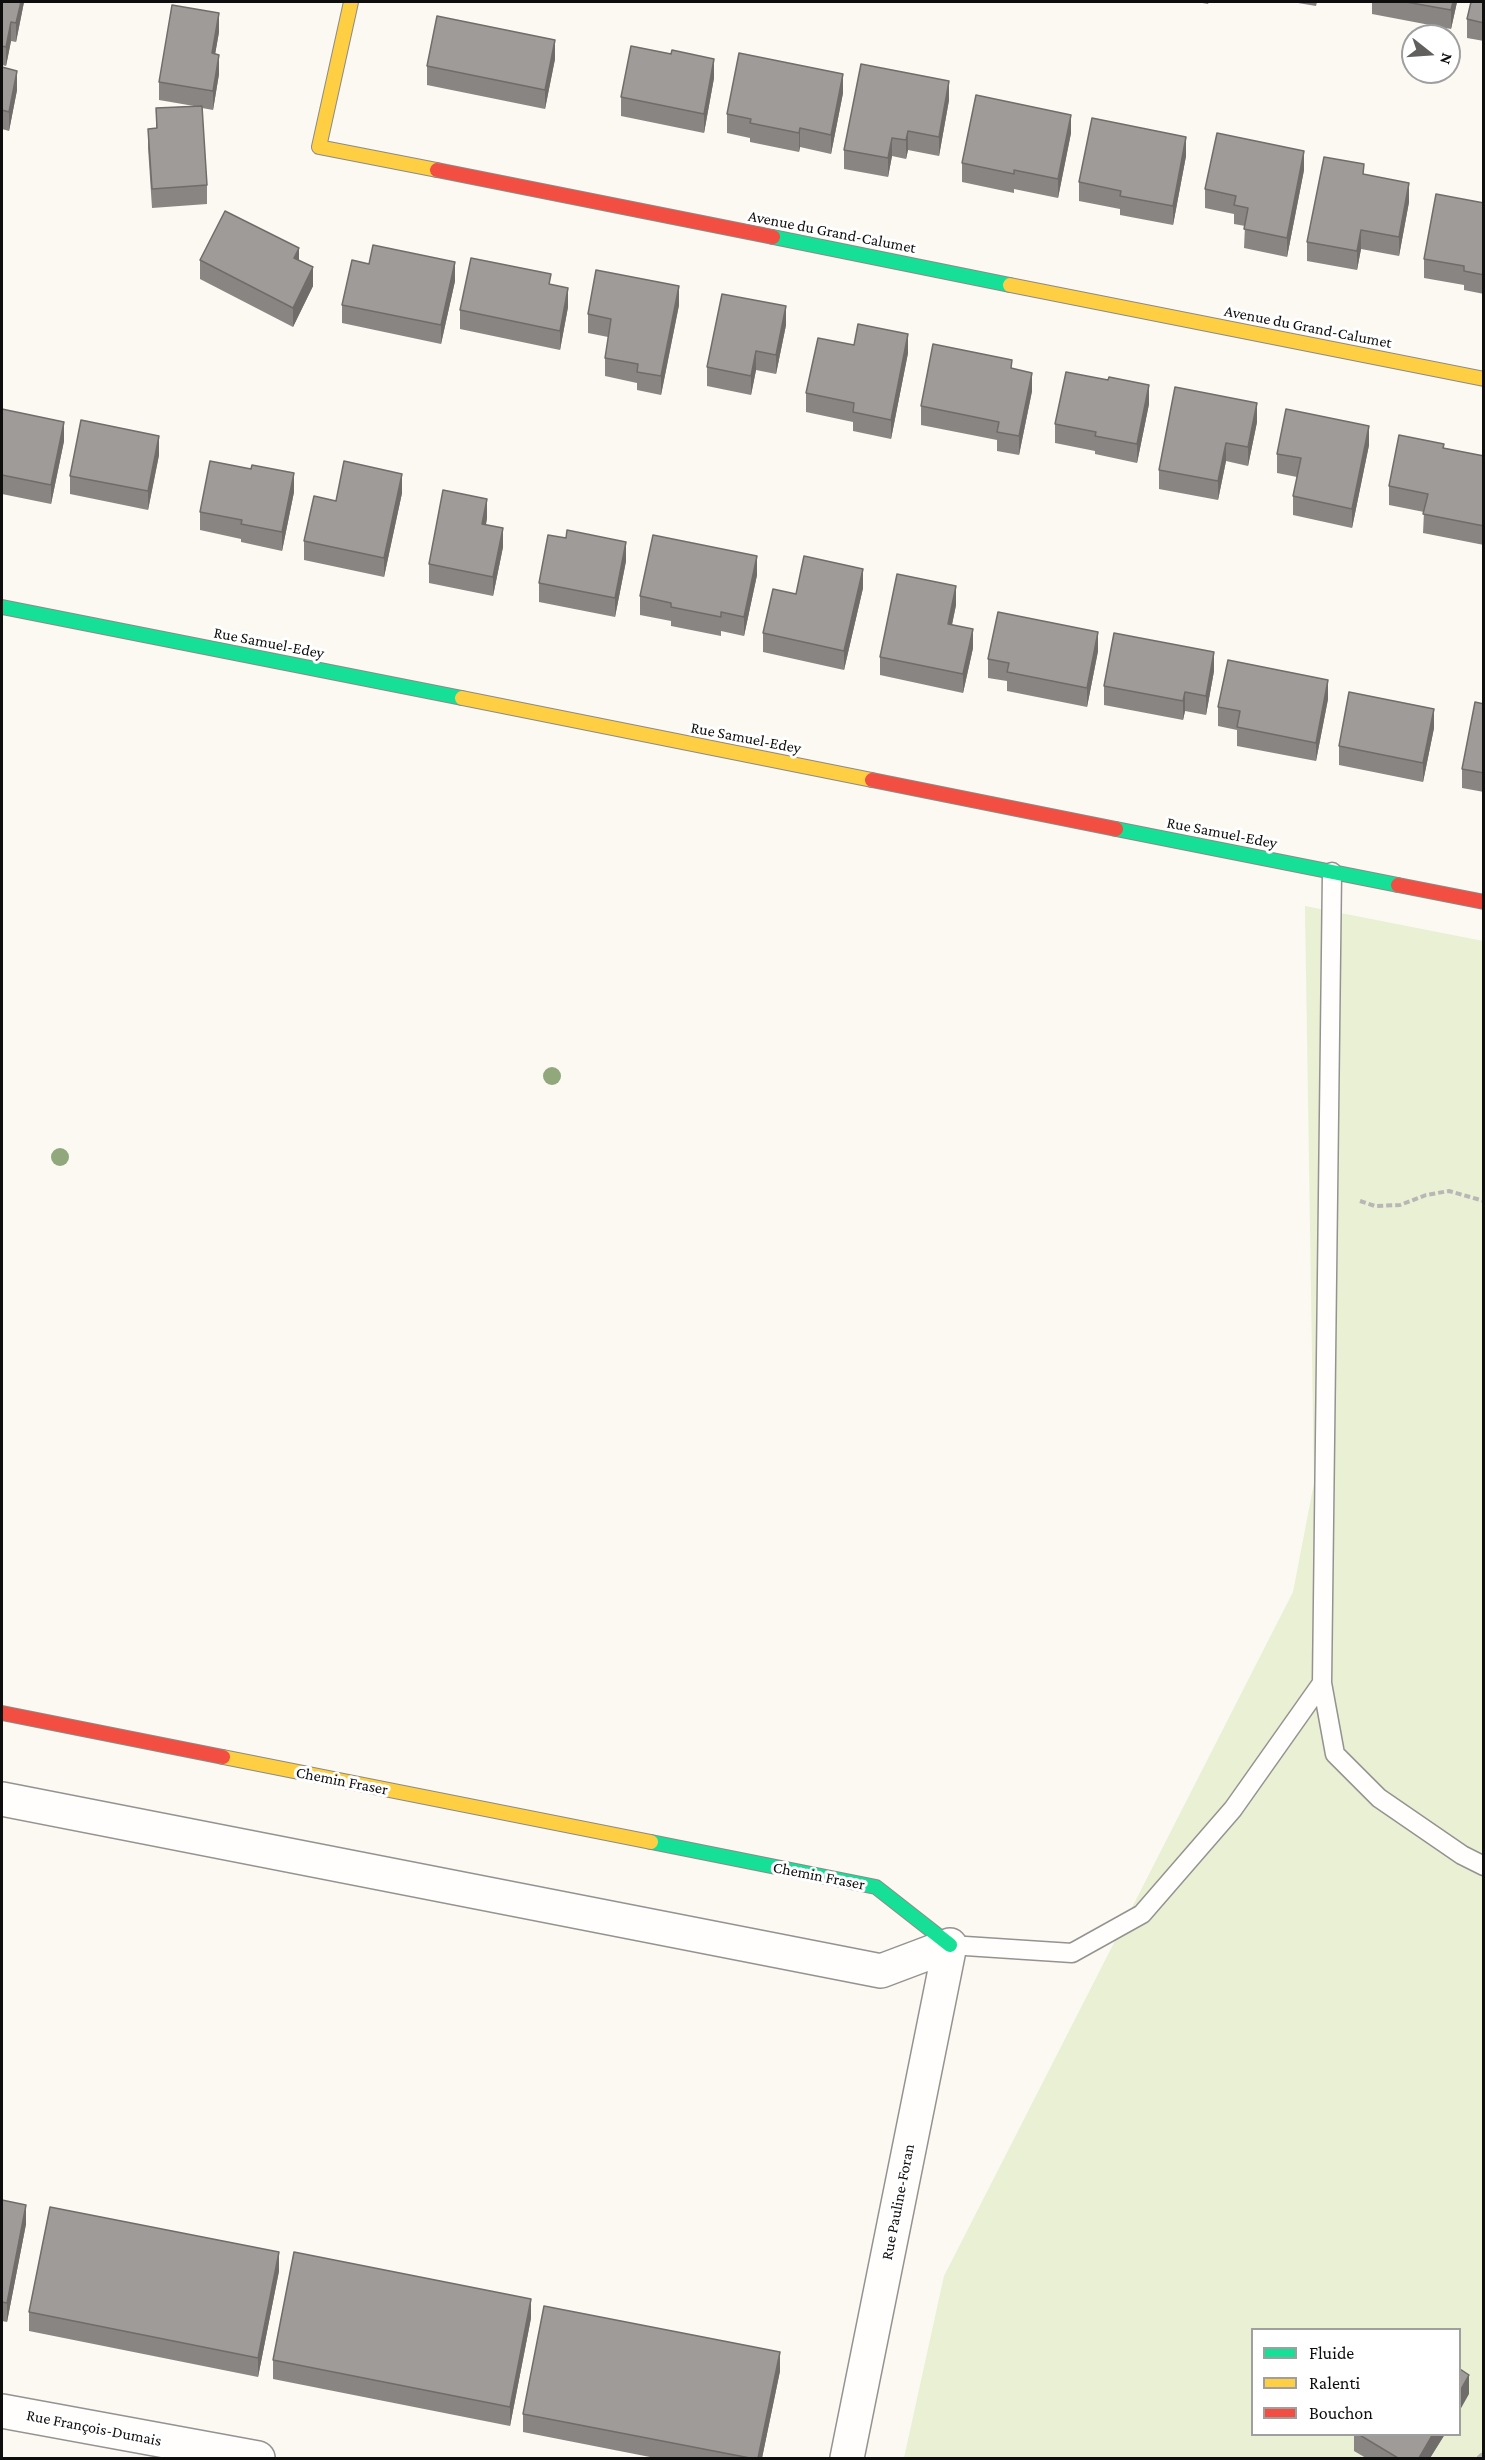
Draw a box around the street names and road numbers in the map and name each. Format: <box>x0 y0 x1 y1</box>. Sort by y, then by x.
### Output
street label: Avenue du Grand-Calumet <box>746 206 918 258</box>
street label: Avenue du Grand-Calumet <box>1222 301 1394 353</box>
street label: Rue Samuel-Edey <box>212 623 326 663</box>
street label: Rue Samuel-Edey <box>689 718 803 758</box>
street label: Rue Samuel-Edey <box>1165 813 1279 853</box>
street label: Chemin Fraser <box>294 1763 390 1799</box>
street label: Chemin Fraser <box>771 1858 867 1894</box>
street label: Rue Pauline-Foran <box>877 2142 919 2262</box>
street label: Rue François-Dumais <box>25 2406 163 2450</box>

